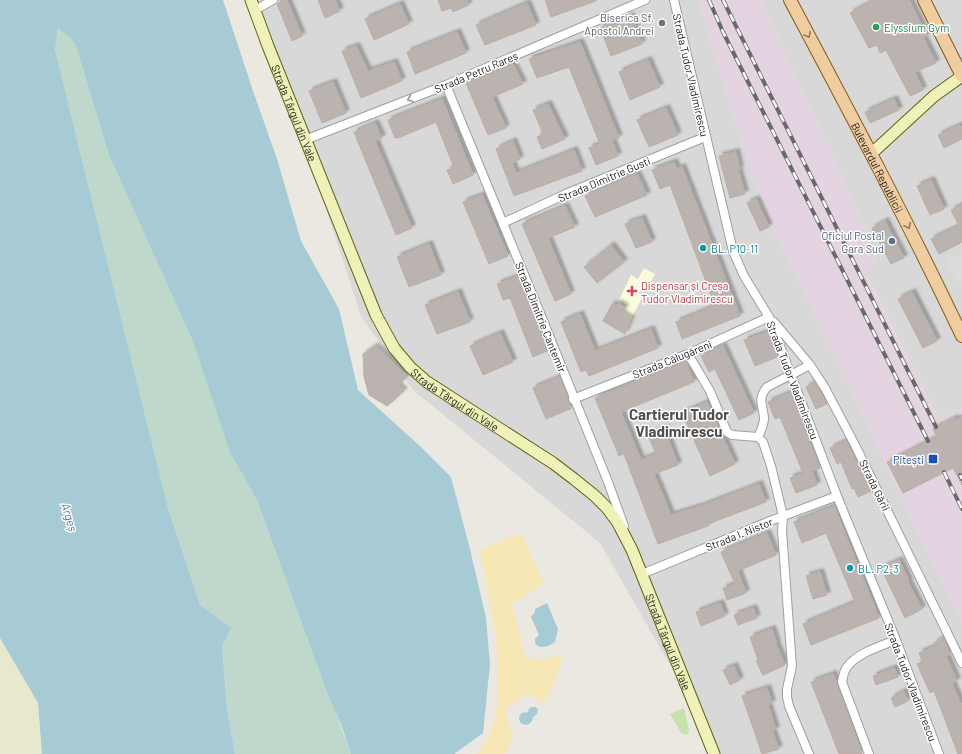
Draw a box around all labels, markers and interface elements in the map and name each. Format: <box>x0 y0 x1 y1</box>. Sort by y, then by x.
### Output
place label: Biserica Sf. Apostol Andrei <box>584 11 654 37</box>
street label: Strada Tudor Vladimirescu <box>671 12 711 138</box>
marker: Biserica Sf. Apostol Andrei <box>657 18 667 28</box>
place label: Elyssium Gym <box>884 21 949 34</box>
marker: Elyssium Gym <box>871 22 881 32</box>
one-way arrow <box>804 30 811 38</box>
street label: Strada Petru Rareș <box>432 49 520 95</box>
street label: Strada Târgul din Vale <box>270 63 320 163</box>
one-way arrow <box>406 95 413 103</box>
street label: Bulevardul Republicii <box>849 120 907 215</box>
street label: Strada Dimitrie Gusti <box>556 154 652 204</box>
one-way arrow <box>903 222 911 230</box>
place label: Oficiul Postal Gara Sud <box>822 229 884 255</box>
marker: Oficiul Postal Gara Sud <box>887 236 897 246</box>
place label: BL. P10-11 <box>711 242 758 255</box>
marker: BL. P10-11 <box>698 243 708 253</box>
street label: Strada Dimitrie Cantemir <box>513 260 569 374</box>
place label: Dispensar și Creșa Tudor Vladimirescu <box>641 279 733 305</box>
marker: Dispensar și Creșa Tudor Vladimirescu <box>626 285 638 297</box>
street label: Strada Tudor Vladimirescu <box>764 319 822 441</box>
street label: Strada Călugăreni <box>630 337 714 381</box>
street label: Strada Târgul din Vale <box>409 365 502 433</box>
district label: Cartierul Tudor Vladimirescu <box>629 405 729 440</box>
place label: Pitești <box>893 453 924 466</box>
marker: Pitești <box>927 453 939 465</box>
street label: Strada Gării <box>857 457 893 513</box>
water label: Argeș <box>59 501 81 533</box>
street label: Strada I. Nistor <box>703 515 775 553</box>
place label: BL. P2-3 <box>858 562 899 575</box>
marker: BL. P2-3 <box>845 563 855 573</box>
street label: Strada Târgul din Vale <box>644 591 694 692</box>
street label: Strada Tudor Vladimirescu <box>882 621 940 743</box>

